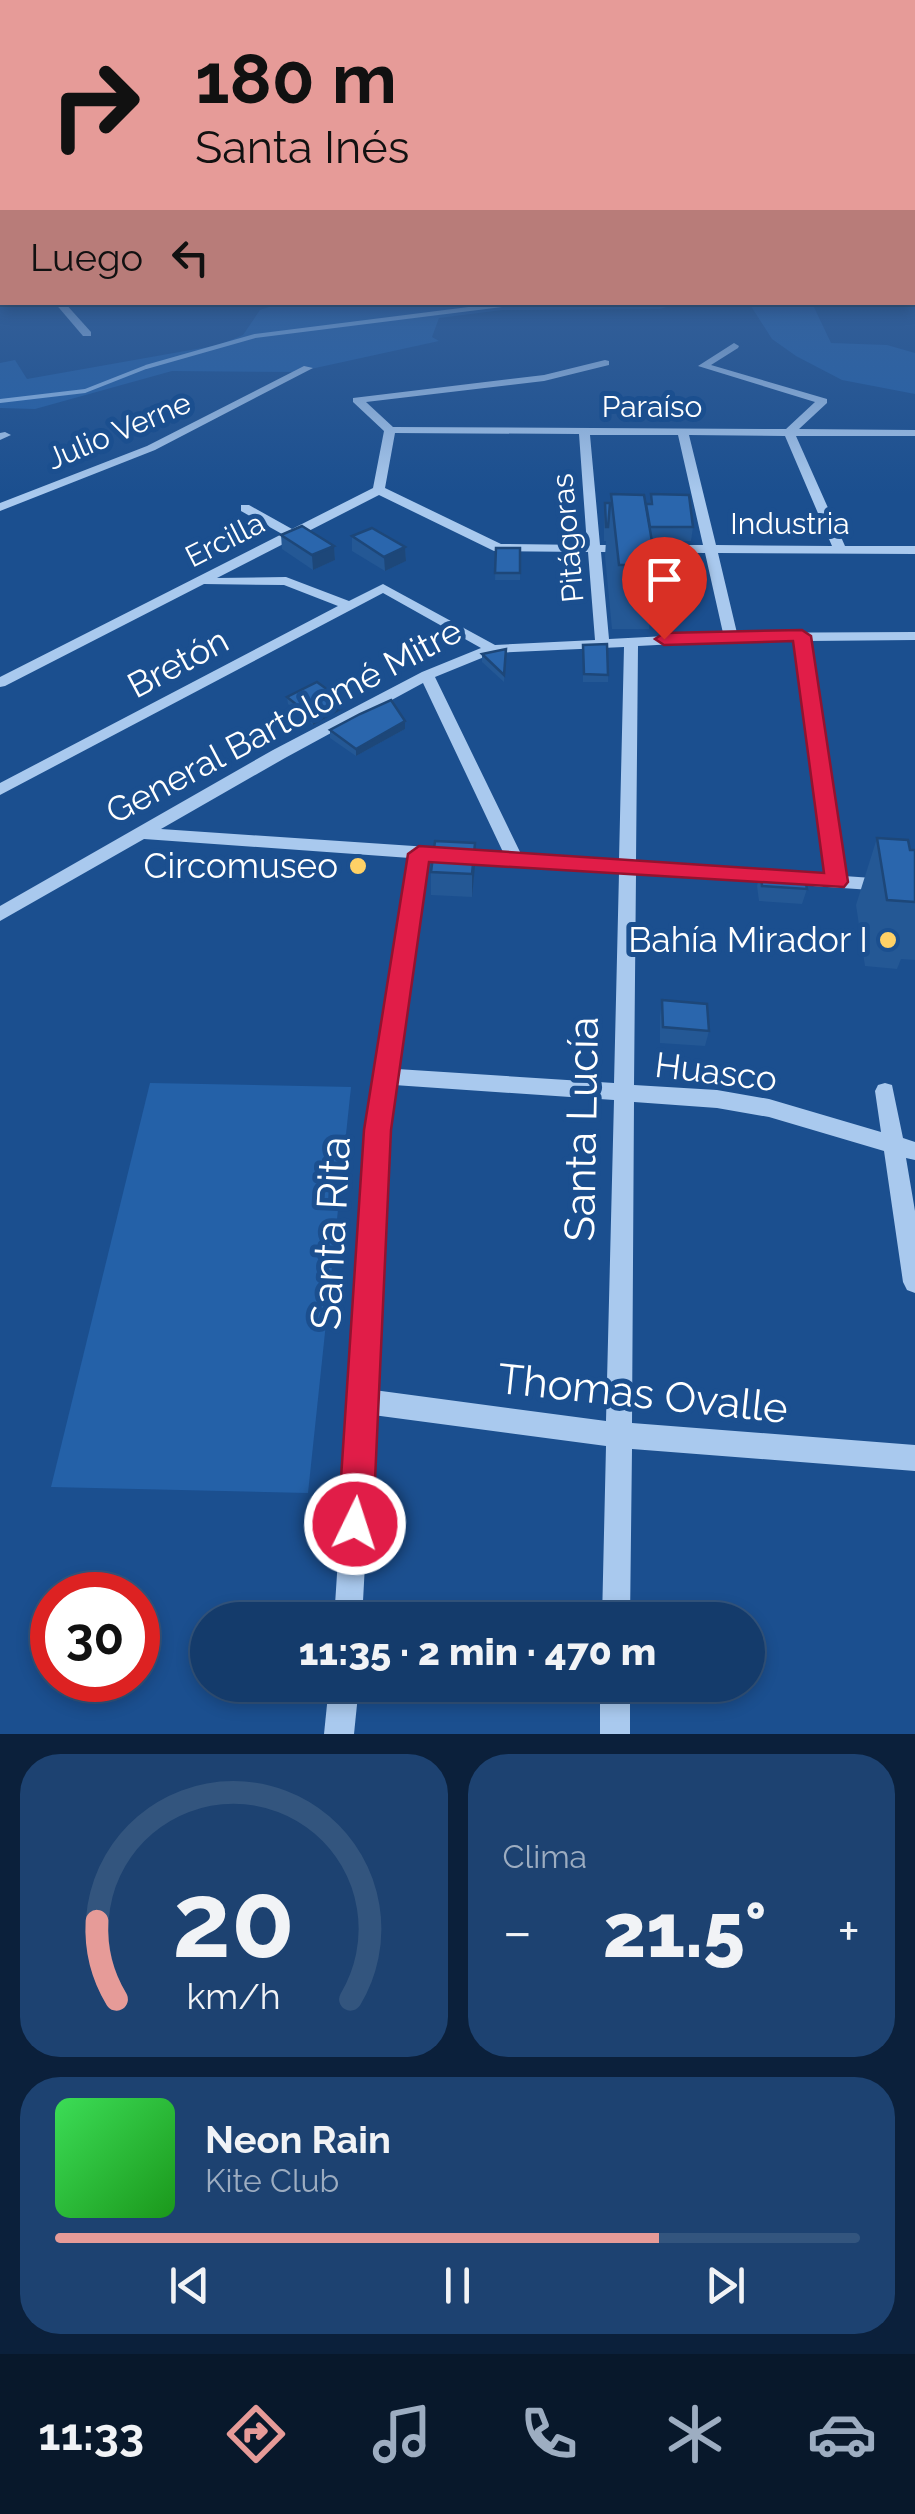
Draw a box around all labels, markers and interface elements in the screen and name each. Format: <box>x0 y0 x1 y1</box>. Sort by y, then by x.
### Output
text: 180 m <box>195 37 397 119</box>
icon: right <box>30 40 160 170</box>
text: Santa Inés <box>195 121 409 174</box>
icon: left <box>163 230 218 285</box>
text: Luego <box>30 235 143 280</box>
street label: Julio Verne <box>42 385 196 477</box>
street label: Paraíso <box>602 389 702 424</box>
street label: Pitágoras <box>544 472 591 604</box>
street label: Ercilla <box>179 505 270 574</box>
street label: Industria <box>730 506 850 541</box>
pin <box>622 537 707 640</box>
icon: arrive <box>637 552 692 607</box>
street label: General Bartolomé Mitre <box>99 609 468 832</box>
street label: Bretón <box>120 619 235 706</box>
place label: Circomuseo <box>144 845 338 886</box>
marker: Circomuseo <box>347 855 369 877</box>
place label: Bahía Mirador I <box>628 919 868 960</box>
marker: Bahía Mirador I <box>877 929 899 951</box>
street label: Santa Lucía <box>555 1016 608 1242</box>
street label: Huasco <box>653 1044 779 1099</box>
street label: Santa Rita <box>301 1135 360 1331</box>
street label: Thomas Ovalle <box>496 1354 790 1433</box>
position arrow <box>303 1472 407 1576</box>
speed limit sign: 30 <box>30 1572 160 1702</box>
text: 11:35 · 2 min · 470 m <box>299 1629 656 1674</box>
text: Clima <box>503 1838 587 1875</box>
text: 20 <box>172 1859 295 1981</box>
text: 21.5° <box>603 1886 767 1975</box>
text: − <box>503 1899 532 1964</box>
text: + <box>837 1899 860 1964</box>
text: km/h <box>187 1975 281 2017</box>
text: Neon Rain <box>205 2117 391 2162</box>
text: Kite Club <box>205 2162 339 2199</box>
icon: previous <box>162 2258 217 2313</box>
icon: pause <box>430 2258 485 2313</box>
icon: next <box>698 2258 753 2313</box>
icon: directions <box>221 2399 291 2469</box>
icon: music <box>367 2399 437 2469</box>
icon: phone <box>514 2399 584 2469</box>
icon: climate <box>660 2399 730 2469</box>
icon: car <box>807 2399 877 2469</box>
text: 11:33 <box>38 2408 144 2461</box>

